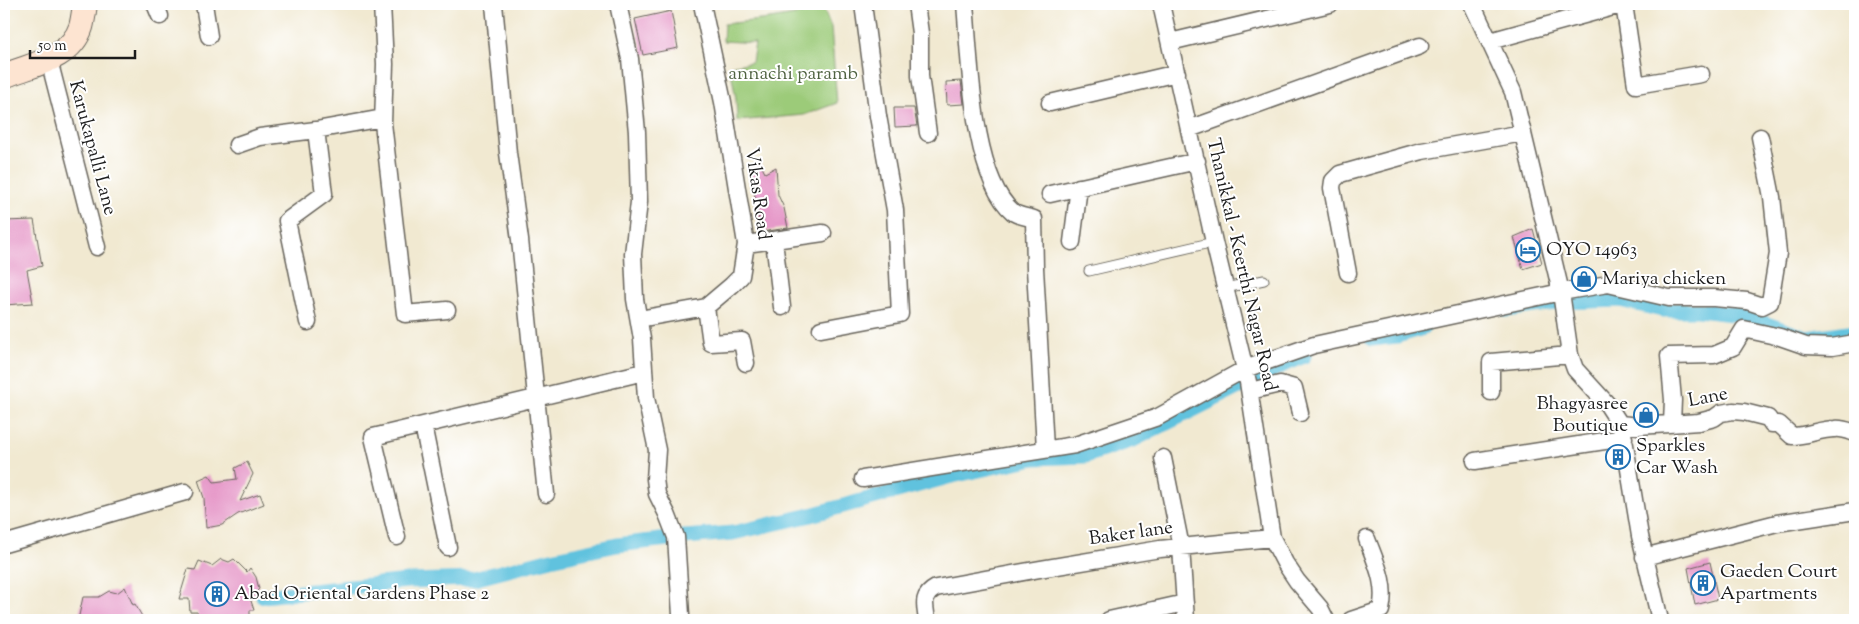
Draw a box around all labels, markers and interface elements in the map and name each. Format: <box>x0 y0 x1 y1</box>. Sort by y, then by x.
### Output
scale bar <box>30 28 135 60</box>
text: 50 m <box>37 36 67 57</box>
park label: annachi paramb <box>728 61 858 88</box>
street label: Karukapalli Lane <box>61 78 123 219</box>
street label: Thanikkal - Keerthi Nagar Road <box>1199 136 1283 395</box>
street label: Vikas Road <box>737 146 777 242</box>
hotel icon: OYO 14963 <box>1515 237 1541 263</box>
place label: OYO 14963 <box>1546 237 1637 264</box>
shop icon: Mariya chicken <box>1571 266 1597 292</box>
place label: Mariya chicken <box>1602 266 1726 293</box>
street label: Lane <box>1686 381 1730 415</box>
place label: Bhagyasree Boutique <box>1537 391 1628 440</box>
shop icon: Bhagyasree Boutique <box>1633 402 1659 428</box>
place label: Sparkles Car Wash <box>1636 433 1718 482</box>
building icon: Sparkles Car Wash <box>1605 444 1631 470</box>
street label: Baker lane <box>1087 515 1175 553</box>
place label: Gaeden Court Apartments <box>1720 559 1838 608</box>
building icon: Gaeden Court Apartments <box>1690 570 1716 596</box>
building icon: Abad Oriental Gardens Phase 2 <box>204 581 230 607</box>
place label: Abad Oriental Gardens Phase 2 <box>234 581 489 608</box>

